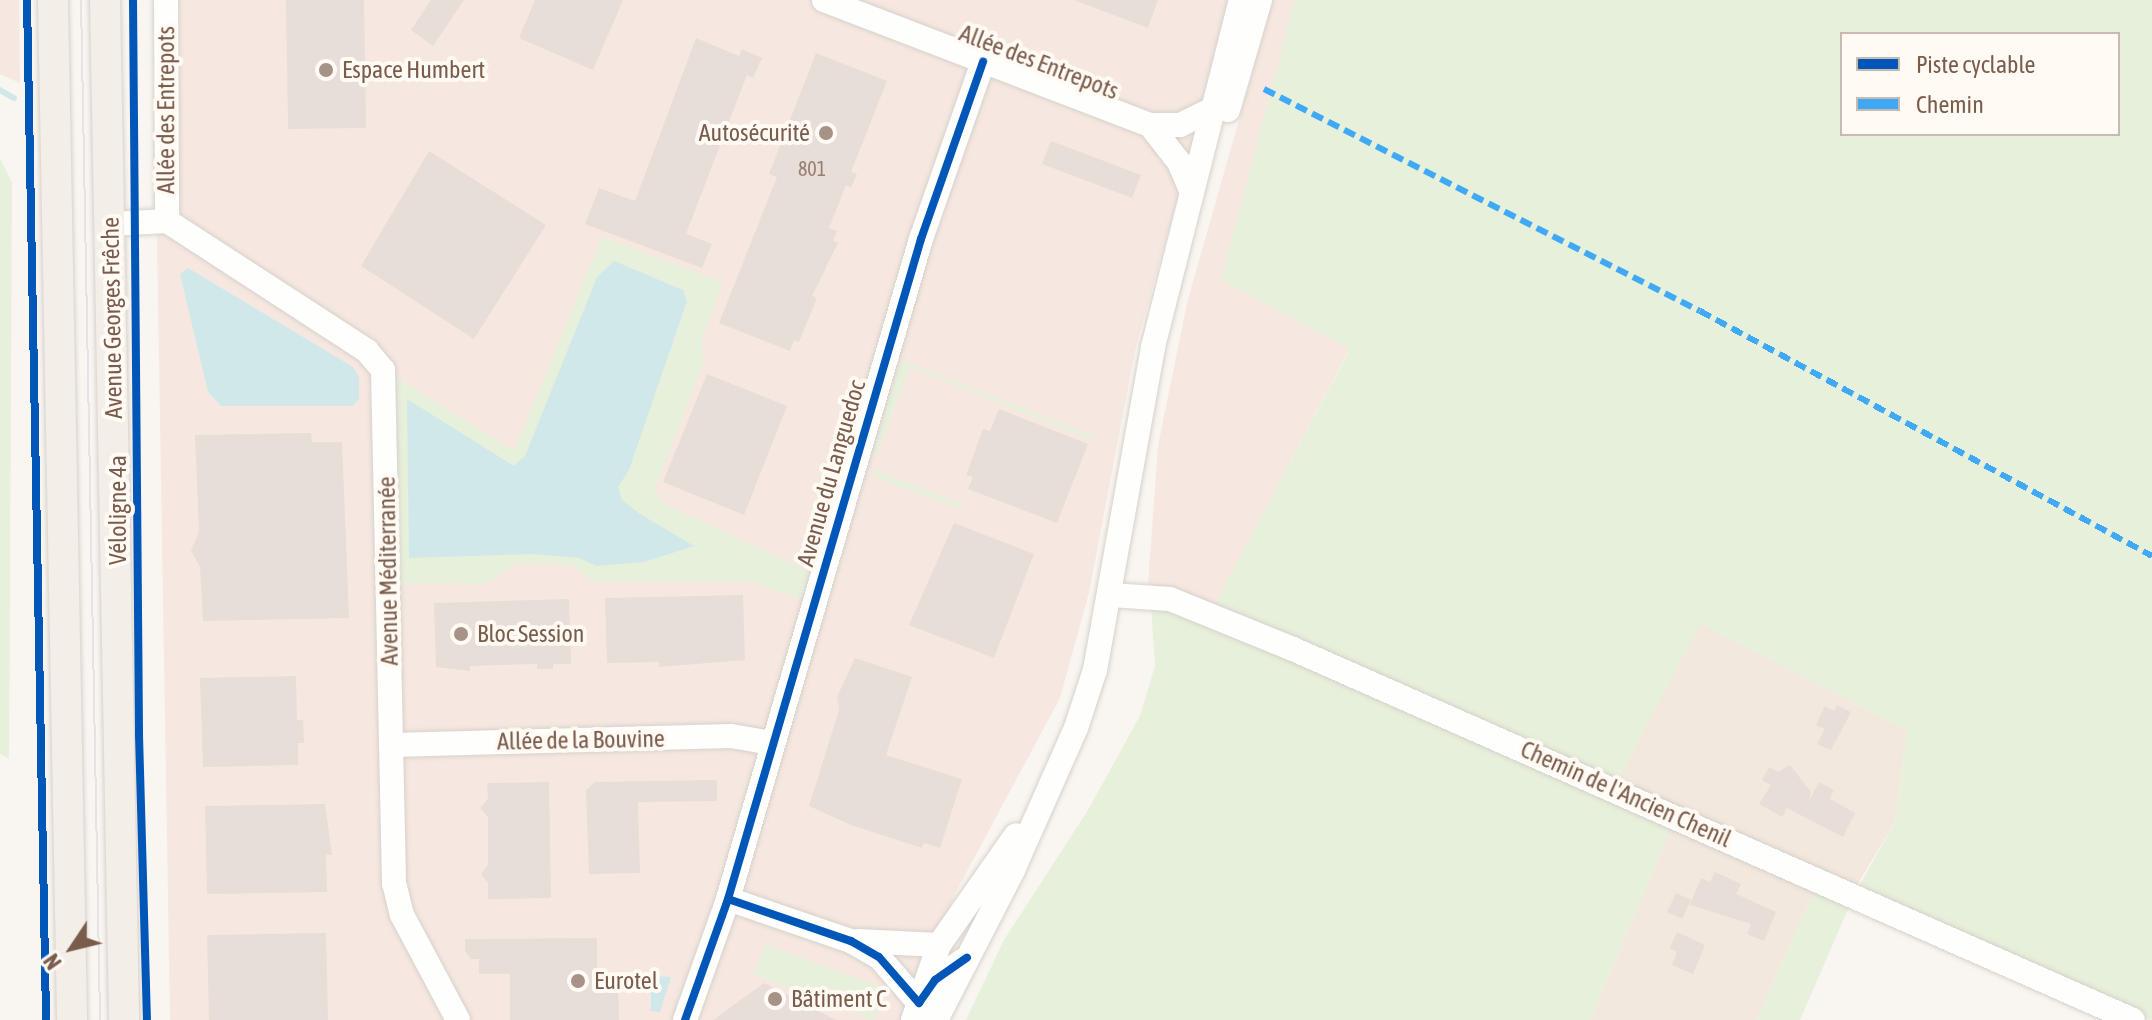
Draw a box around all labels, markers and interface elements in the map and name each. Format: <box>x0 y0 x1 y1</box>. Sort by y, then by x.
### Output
street label: Allée des Entrepots <box>955 18 1123 106</box>
street label: Allée des Entrepots <box>152 26 180 194</box>
legend <box>1840 32 2120 136</box>
text: Piste cyclable <box>1916 51 2035 78</box>
place label: Espace Humbert <box>342 56 485 84</box>
marker: Espace Humbert <box>317 61 335 79</box>
text: Chemin <box>1916 91 1984 118</box>
place label: Autosécurité <box>699 119 810 147</box>
marker: Autosécurité <box>817 124 835 142</box>
house number: 801 <box>798 156 826 180</box>
street label: Avenue Georges Frêche <box>96 217 128 419</box>
street label: Avenue du Languedoc <box>791 377 871 569</box>
street label: Véloligne 4a <box>104 455 132 565</box>
street label: Avenue Méditerranée <box>372 476 404 666</box>
place label: Bloc Session <box>477 620 584 648</box>
marker: Bloc Session <box>452 625 470 643</box>
street label: Allée de la Bouvine <box>497 724 665 756</box>
street label: Chemin de l'Ancien Chenil <box>1516 735 1736 853</box>
north arrow <box>32 908 112 988</box>
text: N <box>38 949 67 975</box>
place label: Eurotel <box>594 967 658 995</box>
marker: Eurotel <box>569 972 587 990</box>
place label: Bâtiment C <box>791 985 887 1013</box>
marker: Bâtiment C <box>766 990 784 1008</box>

